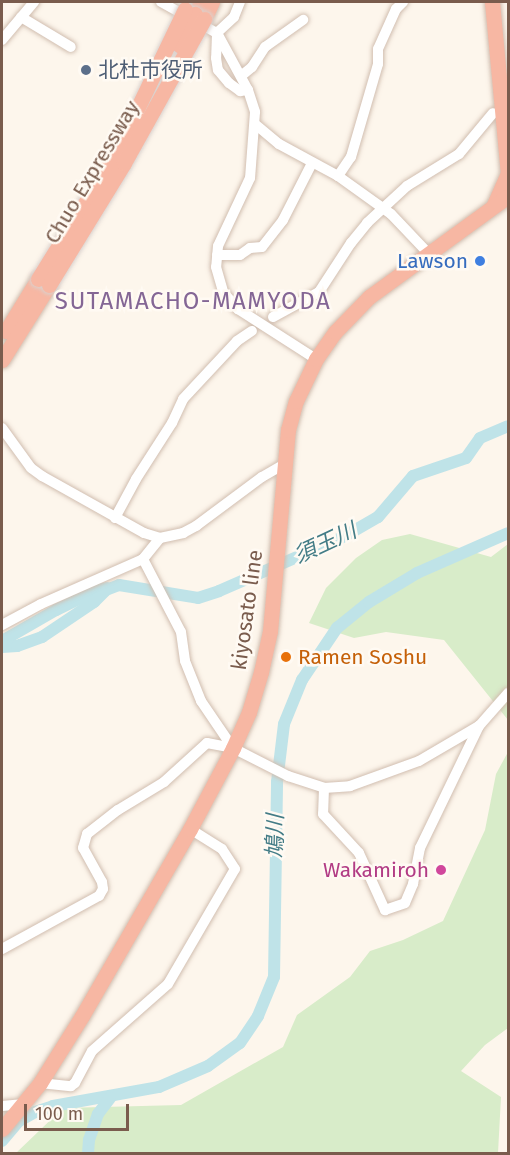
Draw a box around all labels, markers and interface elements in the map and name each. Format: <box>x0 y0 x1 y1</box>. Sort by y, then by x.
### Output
place label: 北杜市役所 <box>98 57 203 83</box>
marker: 北杜市役所 <box>79 63 93 77</box>
street label: Chuo Expressway <box>39 96 145 248</box>
place label: Lawson <box>397 248 468 274</box>
marker: Lawson <box>473 254 487 268</box>
district label: SUTAMACHO-MAMYODA <box>55 288 331 316</box>
water label: 須玉川 <box>290 517 360 569</box>
street label: kiyosato line <box>226 548 268 672</box>
place label: Ramen Soshu <box>298 644 427 670</box>
marker: Ramen Soshu <box>279 650 293 664</box>
water label: 鳩川 <box>261 814 289 858</box>
place label: Wakamiroh <box>323 857 429 883</box>
marker: Wakamiroh <box>434 863 448 877</box>
scale bar <box>27 1092 132 1130</box>
text: 100 m <box>35 1103 83 1125</box>

